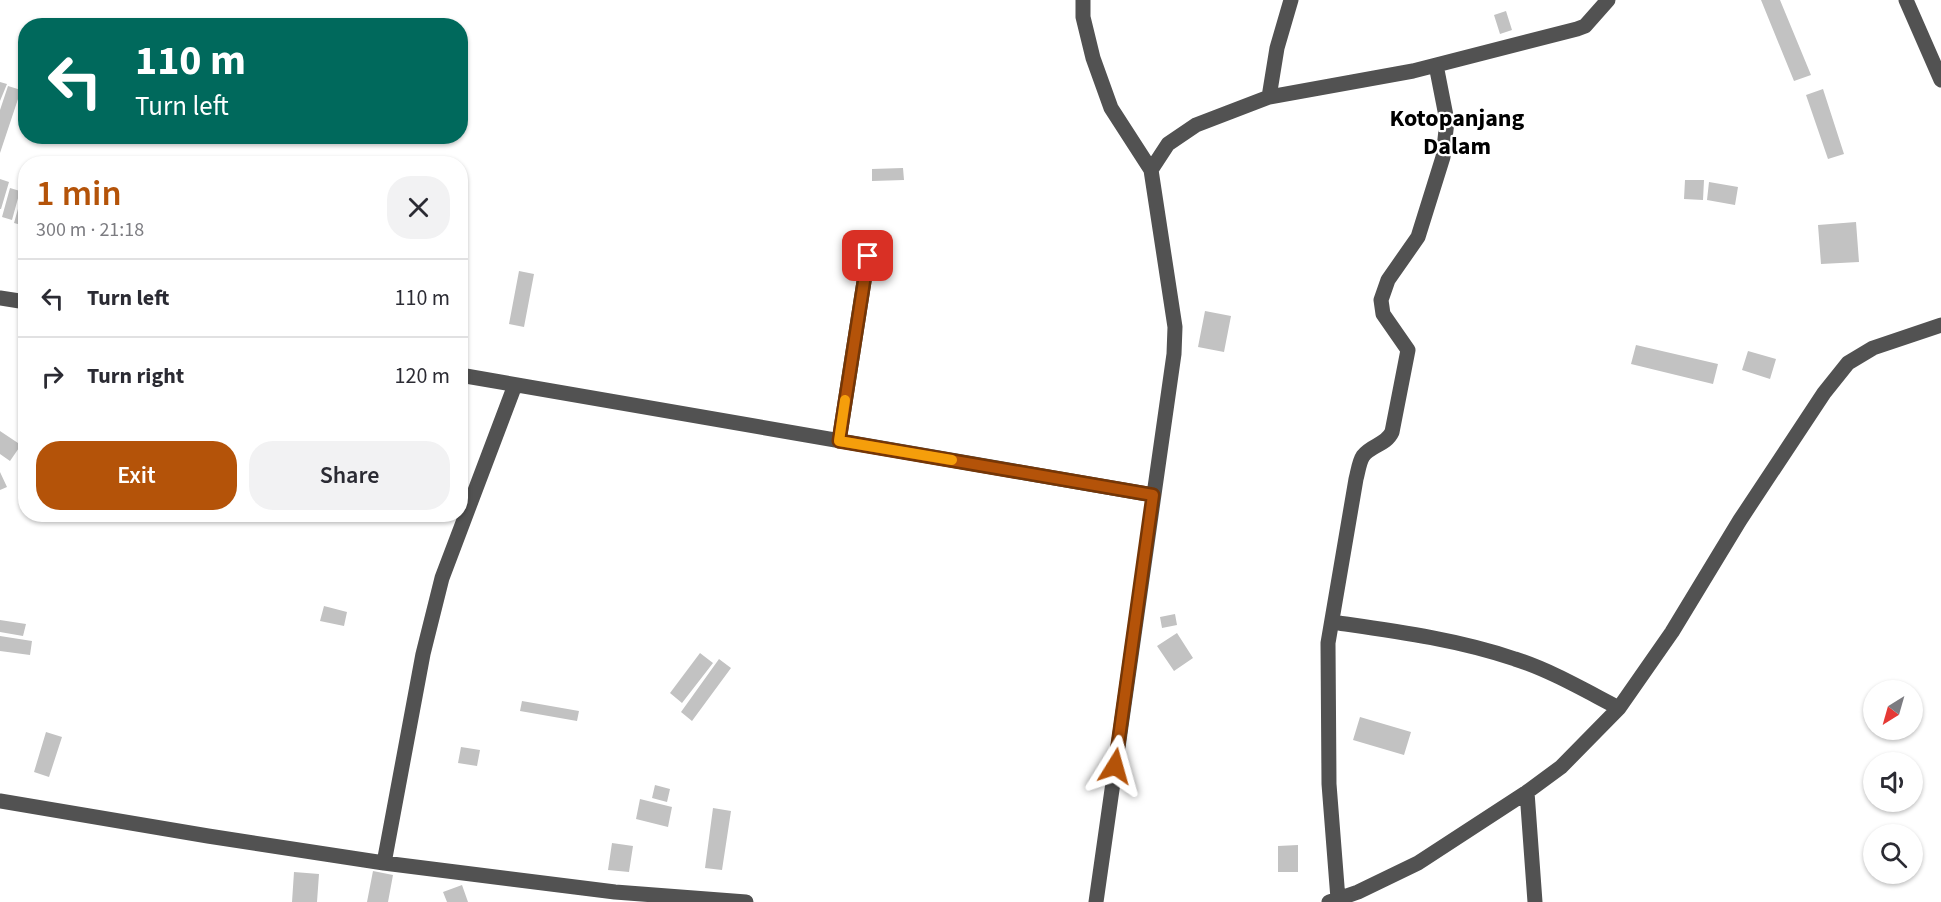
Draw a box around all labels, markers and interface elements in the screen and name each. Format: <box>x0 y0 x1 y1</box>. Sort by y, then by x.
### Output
text: 110 m <box>135 31 246 91</box>
icon: left <box>36 42 114 120</box>
text: Turn left <box>135 87 229 126</box>
district label: Kotopanjang Dalam <box>1390 101 1525 164</box>
text: 1 min <box>36 168 122 219</box>
button: close <box>387 176 450 239</box>
text: 300 m · 21:18 <box>36 216 144 244</box>
pin <box>842 230 893 281</box>
icon: arrive <box>851 239 884 272</box>
icon: left <box>36 282 69 315</box>
text: Turn left <box>87 282 169 314</box>
text: 110 m <box>395 282 450 314</box>
icon: right <box>36 360 69 393</box>
text: Turn right <box>87 360 184 392</box>
text: 120 m <box>395 360 450 392</box>
button: Exit <box>36 441 237 510</box>
button: Share <box>249 441 450 510</box>
north arrow <box>1863 680 1923 740</box>
map controls <box>1863 680 1923 884</box>
position arrow <box>1083 734 1147 798</box>
button: sound <box>1863 752 1923 812</box>
button: search <box>1863 824 1923 884</box>

